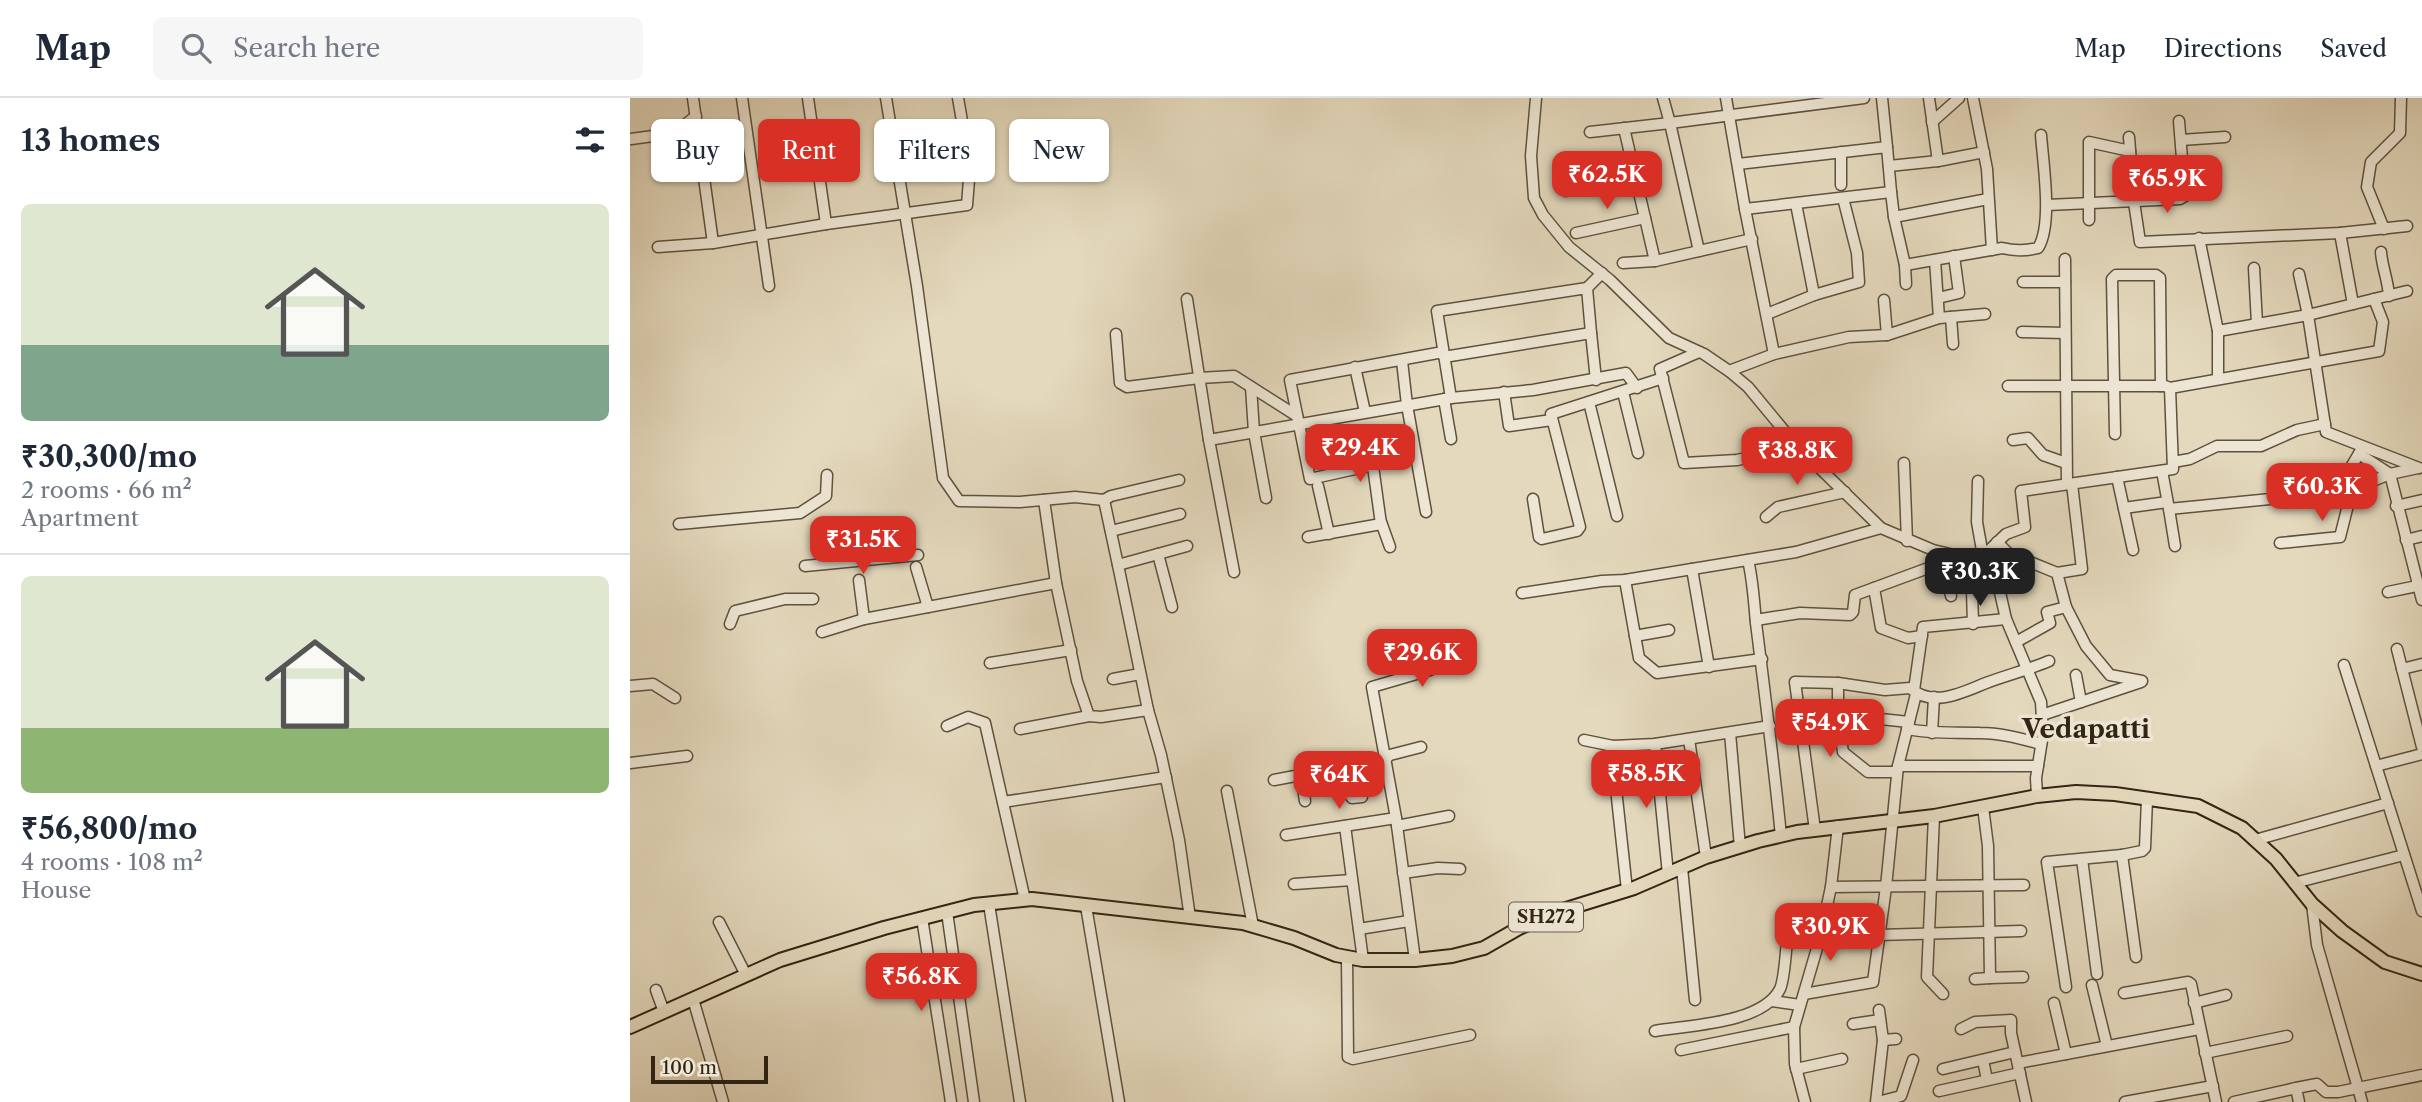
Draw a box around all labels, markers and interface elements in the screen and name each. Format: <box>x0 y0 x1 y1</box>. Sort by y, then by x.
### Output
search box <box>153 17 643 80</box>
text: Map <box>35 28 111 69</box>
icon: search <box>177 29 215 67</box>
text: Search here <box>233 32 380 64</box>
text: Map <box>2074 34 2126 63</box>
text: Directions <box>2164 34 2282 63</box>
text: Saved <box>2320 34 2387 63</box>
chip: Buy <box>651 119 744 182</box>
chip: Rent <box>758 119 860 182</box>
chip: Filters <box>874 119 995 182</box>
chip: New <box>1009 119 1109 182</box>
icon: filters <box>571 121 609 159</box>
text: 13 homes <box>21 122 160 159</box>
pin: ₹62.5K <box>1550 152 1664 211</box>
pin: ₹65.9K <box>2110 156 2224 215</box>
text: ₹62.5K <box>1568 160 1646 188</box>
text: ₹65.9K <box>2128 164 2206 192</box>
icon: home <box>252 249 378 375</box>
pin: ₹29.4K <box>1303 424 1417 484</box>
pin: ₹38.8K <box>1740 428 1854 487</box>
text: ₹29.4K <box>1321 433 1399 461</box>
text: ₹38.8K <box>1757 436 1837 464</box>
text: ₹30,300/mo <box>21 438 197 475</box>
pin: ₹60.3K <box>2265 464 2379 523</box>
text: ₹60.3K <box>2282 472 2362 500</box>
text: 2 rooms · 66 m² <box>21 476 192 504</box>
text: Apartment <box>21 504 139 532</box>
pin: ₹31.5K <box>806 517 920 576</box>
text: ₹31.5K <box>826 525 900 553</box>
pin: ₹30.3K <box>1923 548 2037 608</box>
text: ₹30.3K <box>1941 557 2019 585</box>
icon: home <box>252 621 378 747</box>
pin: ₹29.6K <box>1365 630 1479 689</box>
text: ₹29.6K <box>1383 638 1461 666</box>
pin: ₹54.9K <box>1773 700 1887 759</box>
text: ₹54.9K <box>1791 708 1869 736</box>
district label: Vedapatti <box>2021 713 2150 745</box>
pin: ₹58.5K <box>1589 750 1703 810</box>
pin: ₹64K <box>1298 752 1380 811</box>
text: ₹58.5K <box>1607 759 1685 787</box>
text: ₹64K <box>1310 760 1368 788</box>
text: ₹56,800/mo <box>21 810 197 847</box>
text: 4 rooms · 108 m² <box>21 848 203 876</box>
text: House <box>21 876 91 904</box>
road number: SH272 <box>1509 902 1583 932</box>
pin: ₹30.9K <box>1773 904 1887 963</box>
text: ₹30.9K <box>1791 912 1869 940</box>
pin: ₹56.8K <box>864 954 978 1013</box>
text: ₹56.8K <box>882 962 960 990</box>
scale bar <box>651 1053 768 1085</box>
text: 100 m <box>662 1056 717 1079</box>

